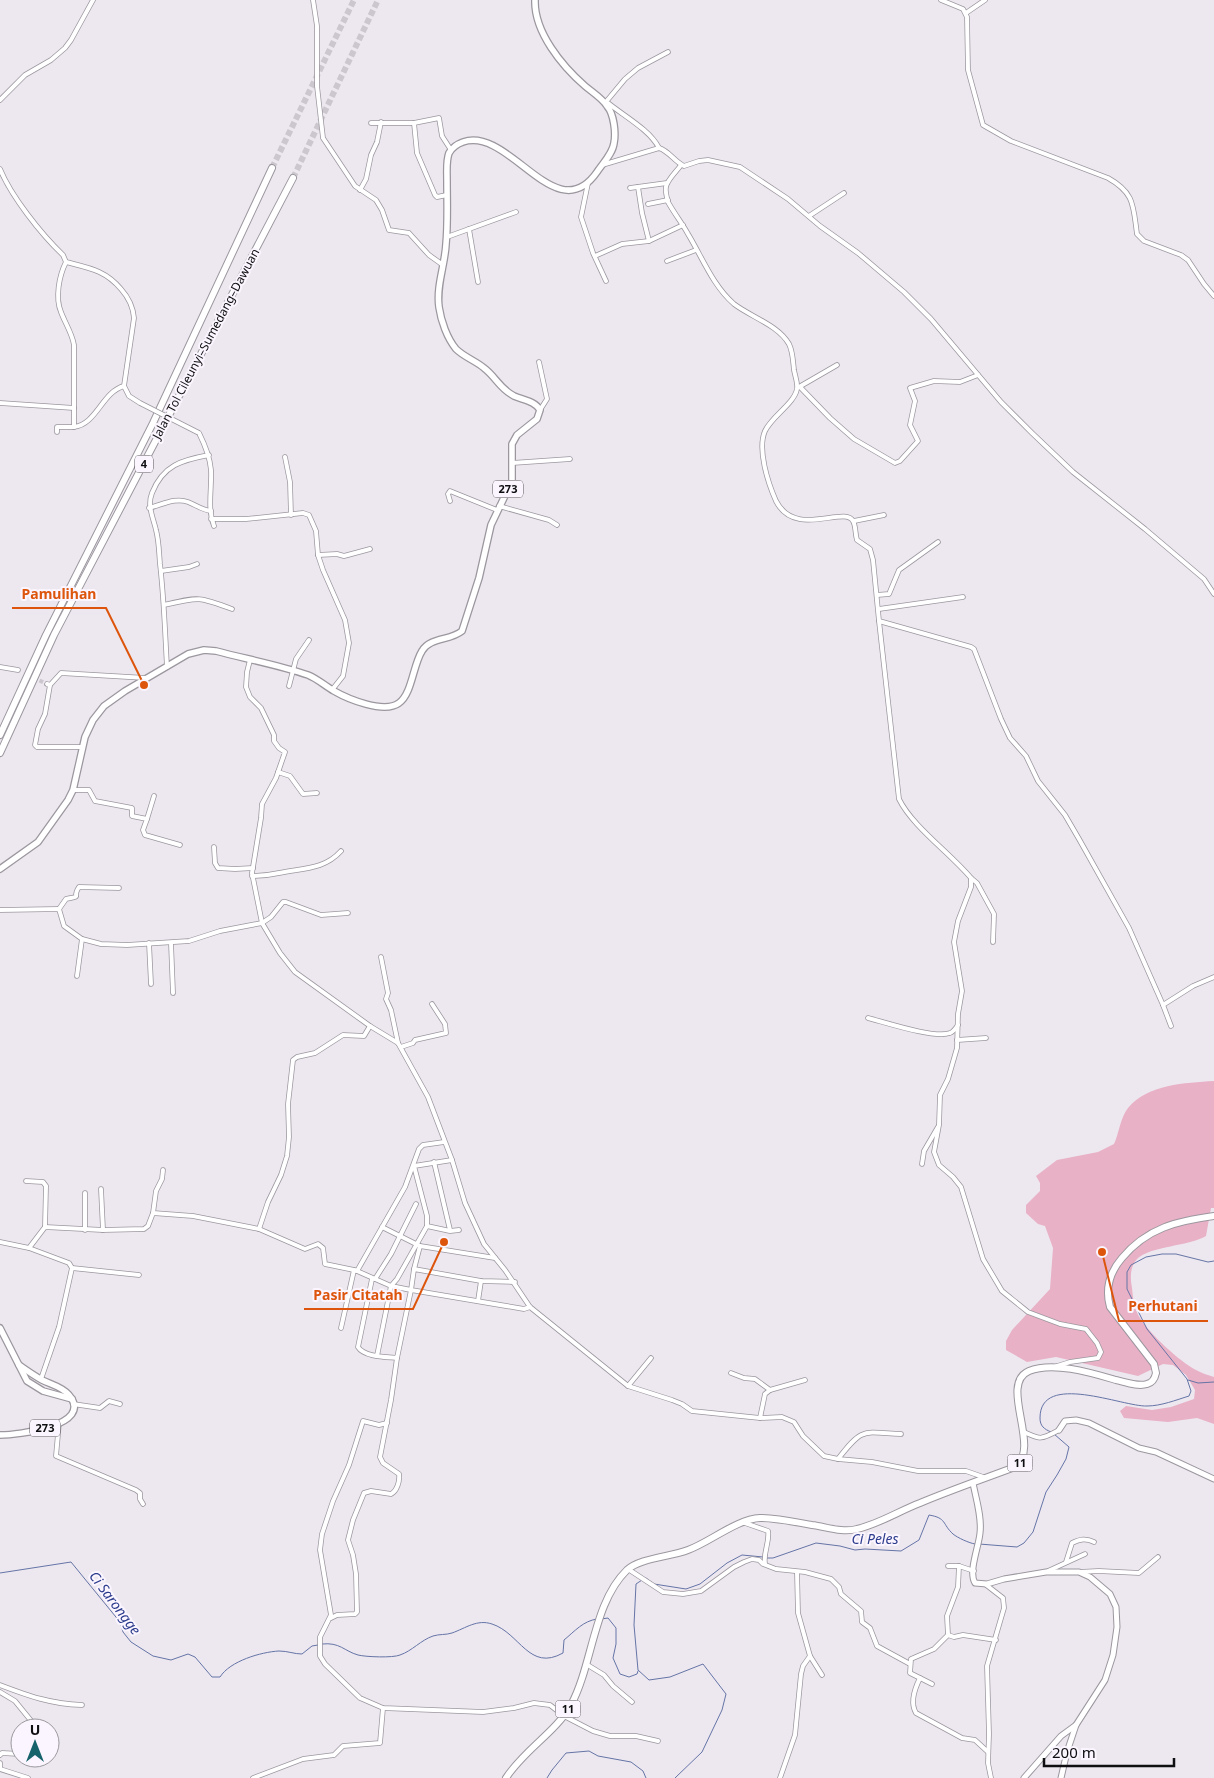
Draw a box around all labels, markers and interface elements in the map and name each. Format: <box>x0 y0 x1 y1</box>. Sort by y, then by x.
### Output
street label: Jalan Tol Cileunyi–Sumedang–Dawuan <box>147 245 263 443</box>
road number: 4 <box>135 456 153 472</box>
road number: 273 <box>493 480 523 498</box>
callout: Pamulihan <box>12 579 106 608</box>
text: Pamulihan <box>22 584 96 603</box>
callout: Pasir Citatah <box>304 1280 413 1309</box>
text: Pasir Citatah <box>313 1285 403 1304</box>
callout: Perhutani <box>1119 1292 1208 1321</box>
text: Perhutani <box>1128 1296 1198 1315</box>
road number: 273 <box>30 1420 60 1436</box>
road number: 11 <box>1008 1455 1032 1472</box>
water label: Ci Peles <box>851 1529 899 1548</box>
water label: Ci Sarongge <box>85 1567 146 1638</box>
road number: 11 <box>556 1700 580 1718</box>
north arrow <box>10 1718 60 1768</box>
text: U <box>30 1720 40 1739</box>
scale bar <box>1044 1736 1174 1768</box>
text: 200 m <box>1052 1742 1096 1762</box>

